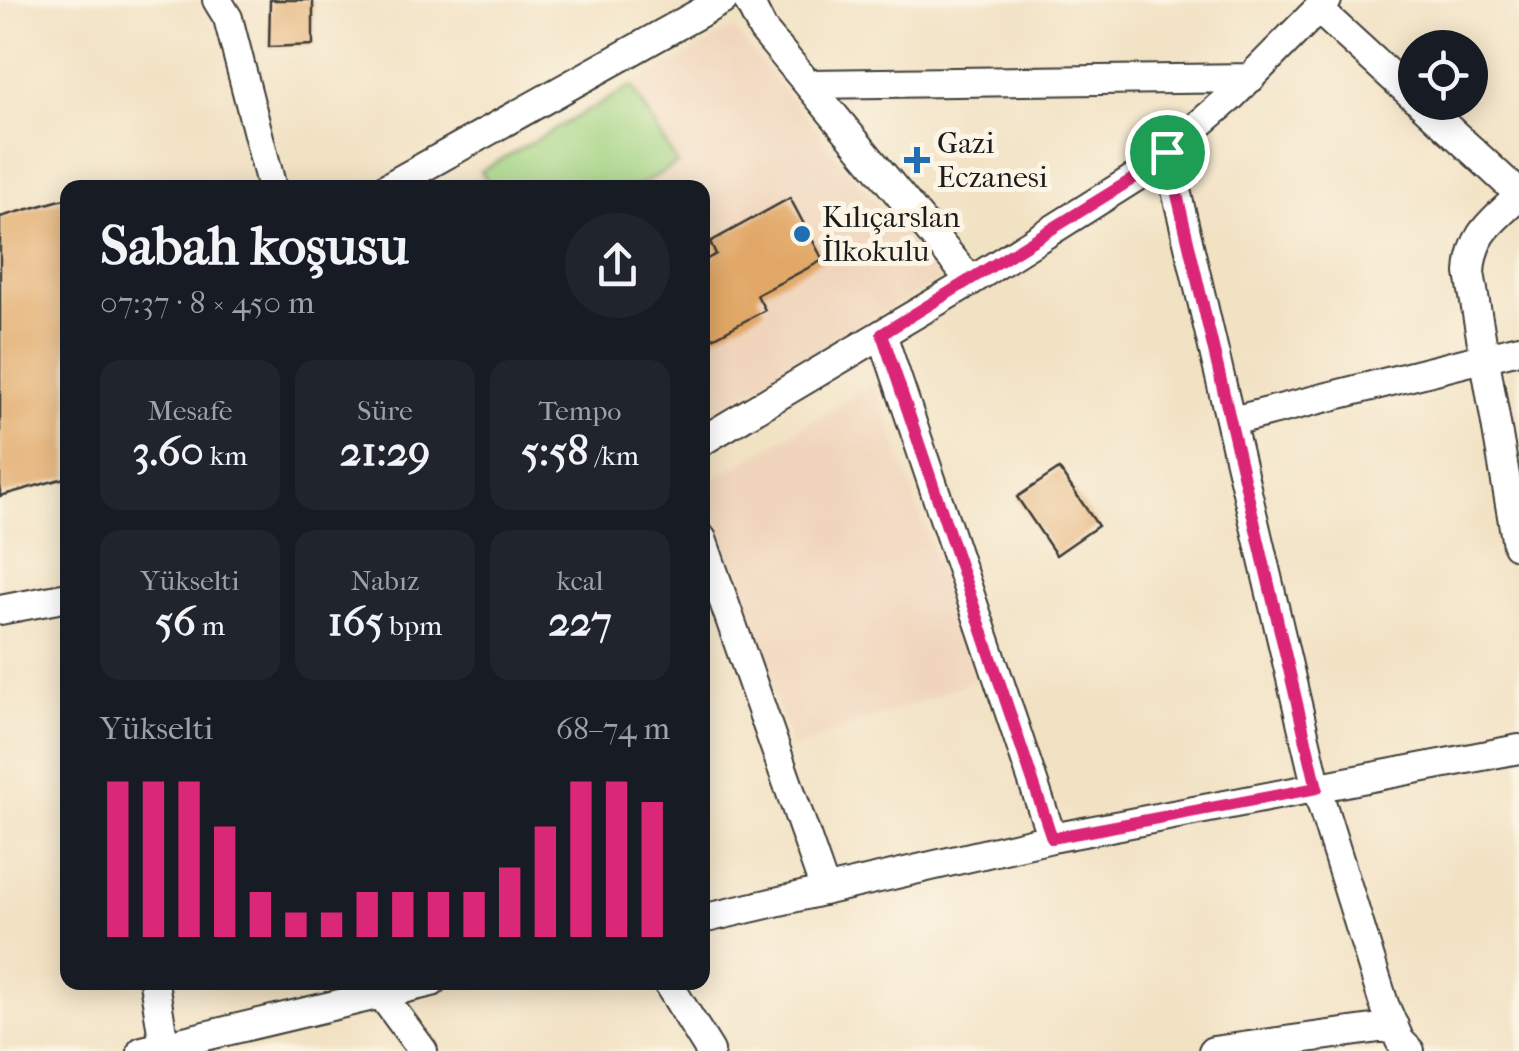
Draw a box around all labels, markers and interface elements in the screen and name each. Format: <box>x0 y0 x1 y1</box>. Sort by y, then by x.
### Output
map controls <box>1398 30 1488 120</box>
button: locate <box>1398 30 1488 120</box>
pin <box>1125 110 1210 195</box>
icon: arrive <box>1140 125 1195 180</box>
place label: Gazi Eczanesi <box>937 126 1048 195</box>
marker: Gazi Eczanesi <box>906 149 928 171</box>
place label: Kılıçarslan İlkokulu <box>822 200 961 269</box>
button: share <box>565 213 670 318</box>
text: Sabah koşusu <box>100 214 409 278</box>
marker: Kılıçarslan İlkokulu <box>791 223 813 245</box>
text: 07:37 · 8 × 450 m <box>100 284 315 321</box>
text: Mesafe <box>147 394 233 427</box>
text: Süre <box>357 394 413 427</box>
text: Tempo <box>538 394 622 427</box>
text: 3.60 <box>133 427 204 476</box>
text: 21:29 <box>340 427 430 476</box>
text: 5:58 <box>521 427 589 476</box>
text: km <box>204 439 247 472</box>
text: /km <box>589 439 639 472</box>
text: Yükselti <box>140 564 240 597</box>
text: Nabız <box>351 564 419 597</box>
text: kcal <box>556 564 604 597</box>
text: 56 <box>155 597 196 646</box>
text: 165 <box>328 597 383 646</box>
text: 227 <box>548 597 612 646</box>
text: m <box>196 609 225 642</box>
text: bpm <box>383 609 442 642</box>
text: Yükselti <box>100 710 213 747</box>
text: 68–74 m <box>556 710 670 747</box>

